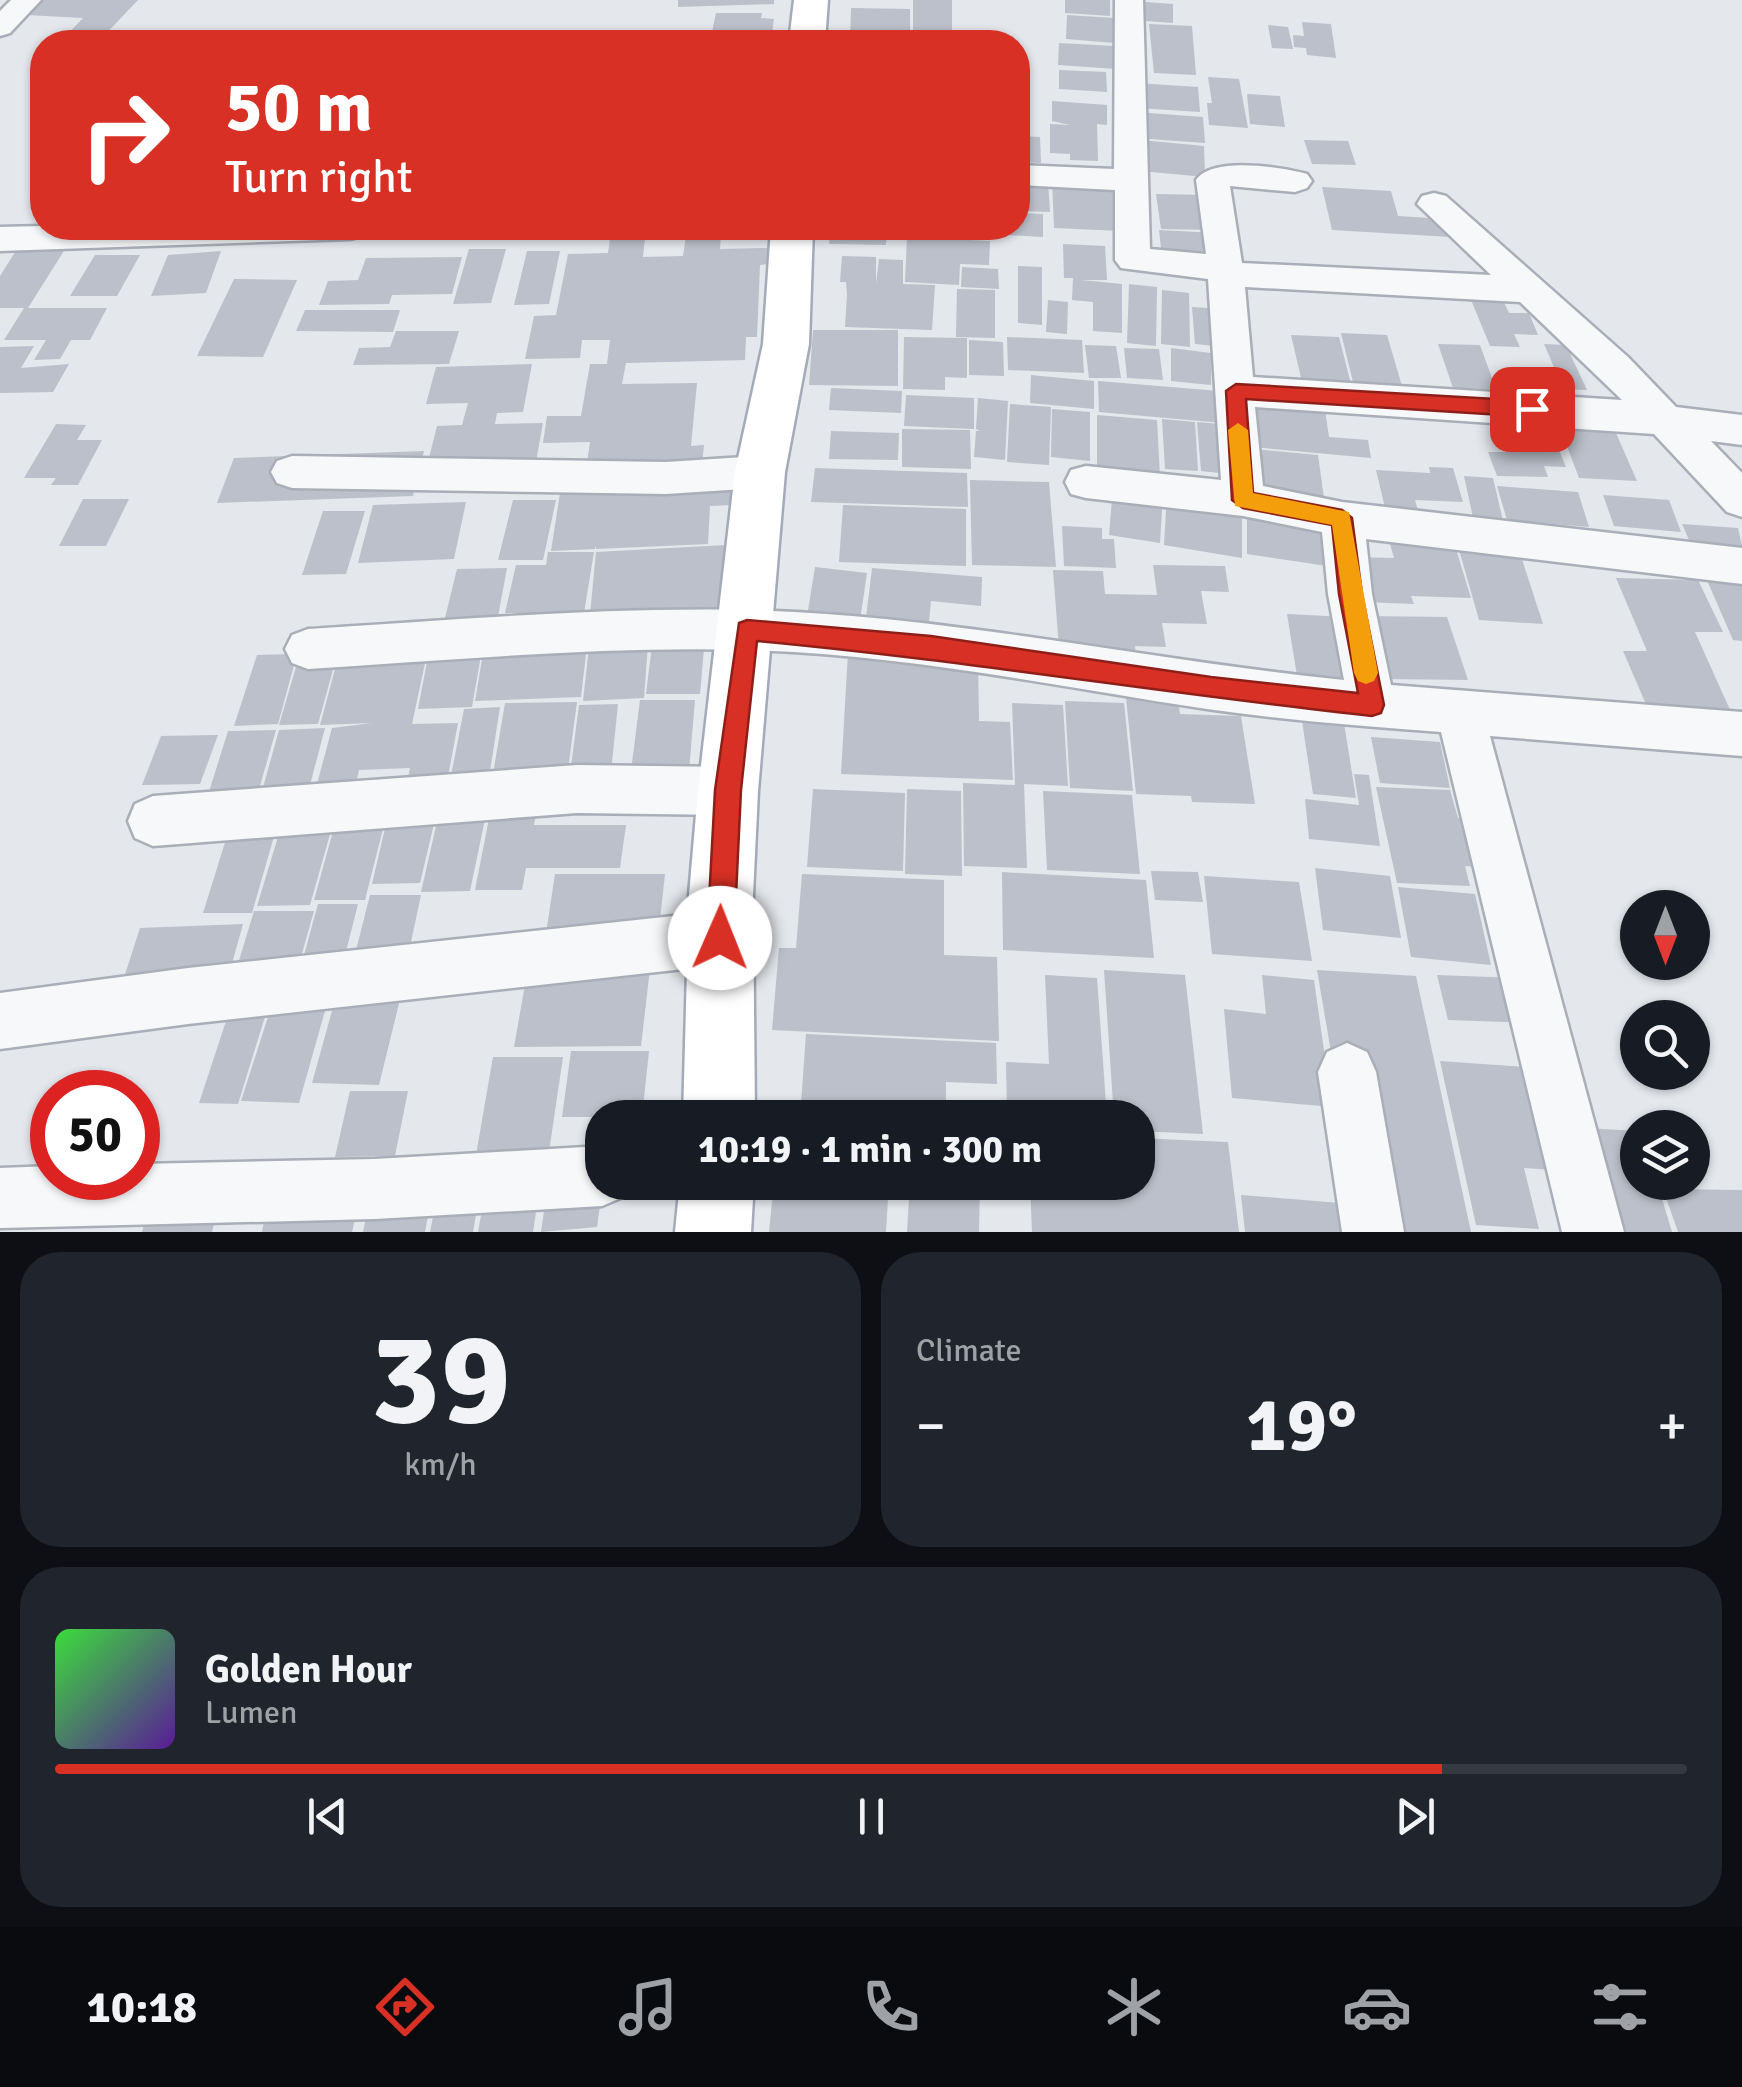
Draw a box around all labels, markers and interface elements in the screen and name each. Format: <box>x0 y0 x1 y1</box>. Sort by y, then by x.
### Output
text: 50 m <box>225 64 373 150</box>
icon: right <box>60 70 190 200</box>
text: Turn right <box>225 150 413 205</box>
pin <box>1490 367 1575 452</box>
icon: arrive <box>1505 382 1560 437</box>
position arrow <box>668 886 772 990</box>
north arrow <box>1620 890 1710 980</box>
map controls <box>1620 890 1710 1200</box>
button: search <box>1620 1000 1710 1090</box>
speed limit sign: 50 <box>30 1070 160 1200</box>
button: layers <box>1620 1110 1710 1200</box>
text: 10:19 · 1 min · 300 m <box>698 1126 1042 1173</box>
text: 39 <box>370 1300 511 1460</box>
text: Climate <box>916 1331 1022 1370</box>
text: 19° <box>1246 1379 1357 1472</box>
text: − <box>916 1392 946 1460</box>
text: + <box>1657 1392 1687 1460</box>
text: km/h <box>404 1445 477 1484</box>
text: Golden Hour <box>205 1646 412 1693</box>
text: Lumen <box>205 1693 297 1732</box>
icon: previous <box>300 1789 355 1844</box>
icon: pause <box>844 1789 899 1844</box>
icon: next <box>1388 1789 1443 1844</box>
icon: directions <box>370 1972 440 2042</box>
icon: music <box>613 1972 683 2042</box>
icon: phone <box>856 1972 926 2042</box>
icon: climate <box>1099 1972 1169 2042</box>
icon: car <box>1342 1972 1412 2042</box>
icon: filters <box>1585 1972 1655 2042</box>
text: 10:18 <box>87 1980 197 2035</box>

